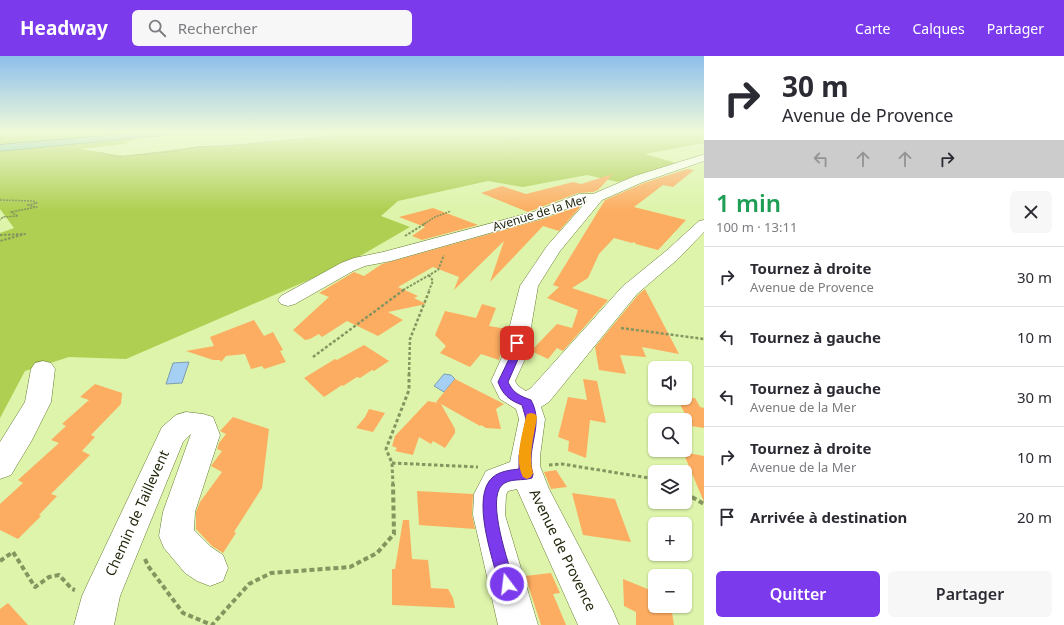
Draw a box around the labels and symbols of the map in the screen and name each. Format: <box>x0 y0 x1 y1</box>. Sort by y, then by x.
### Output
street label: Avenue de la Mer <box>490 190 589 235</box>
pin <box>500 326 534 360</box>
street label: Chemin de Taillevent <box>100 447 173 579</box>
street label: Avenue de Provence <box>526 486 601 614</box>
position arrow <box>486 563 528 605</box>

